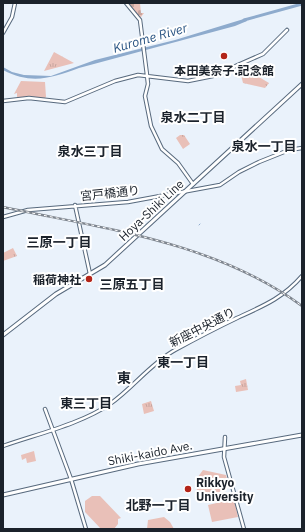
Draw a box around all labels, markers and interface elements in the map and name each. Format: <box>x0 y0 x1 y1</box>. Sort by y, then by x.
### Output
water label: Kurome River <box>111 19 190 57</box>
marker: 本田美奈子.記念館 <box>219 51 229 61</box>
place label: 本田美奈子.記念館 <box>174 63 274 78</box>
district label: 泉水二丁目 <box>160 109 226 126</box>
district label: 泉水一丁目 <box>231 138 297 155</box>
district label: 泉水三丁目 <box>57 143 123 160</box>
street label: Hoya-Shiki Line <box>115 176 187 244</box>
street label: 宮戸橋通り <box>79 182 141 204</box>
district label: 三原一丁目 <box>26 234 92 251</box>
place label: 稲荷神社 <box>33 272 81 287</box>
marker: 稲荷神社 <box>84 274 94 284</box>
district label: 三原五丁目 <box>99 276 165 293</box>
street label: 新座中央通り <box>167 304 237 350</box>
district label: 東一丁目 <box>157 354 209 371</box>
district label: 東 <box>117 369 131 387</box>
district label: 東三丁目 <box>60 395 112 412</box>
street label: Shiki-kaido Ave. <box>106 437 194 469</box>
place label: Rikkyo University <box>196 475 254 504</box>
marker: Rikkyo University <box>183 484 193 494</box>
district label: 北野一丁目 <box>125 497 191 514</box>

